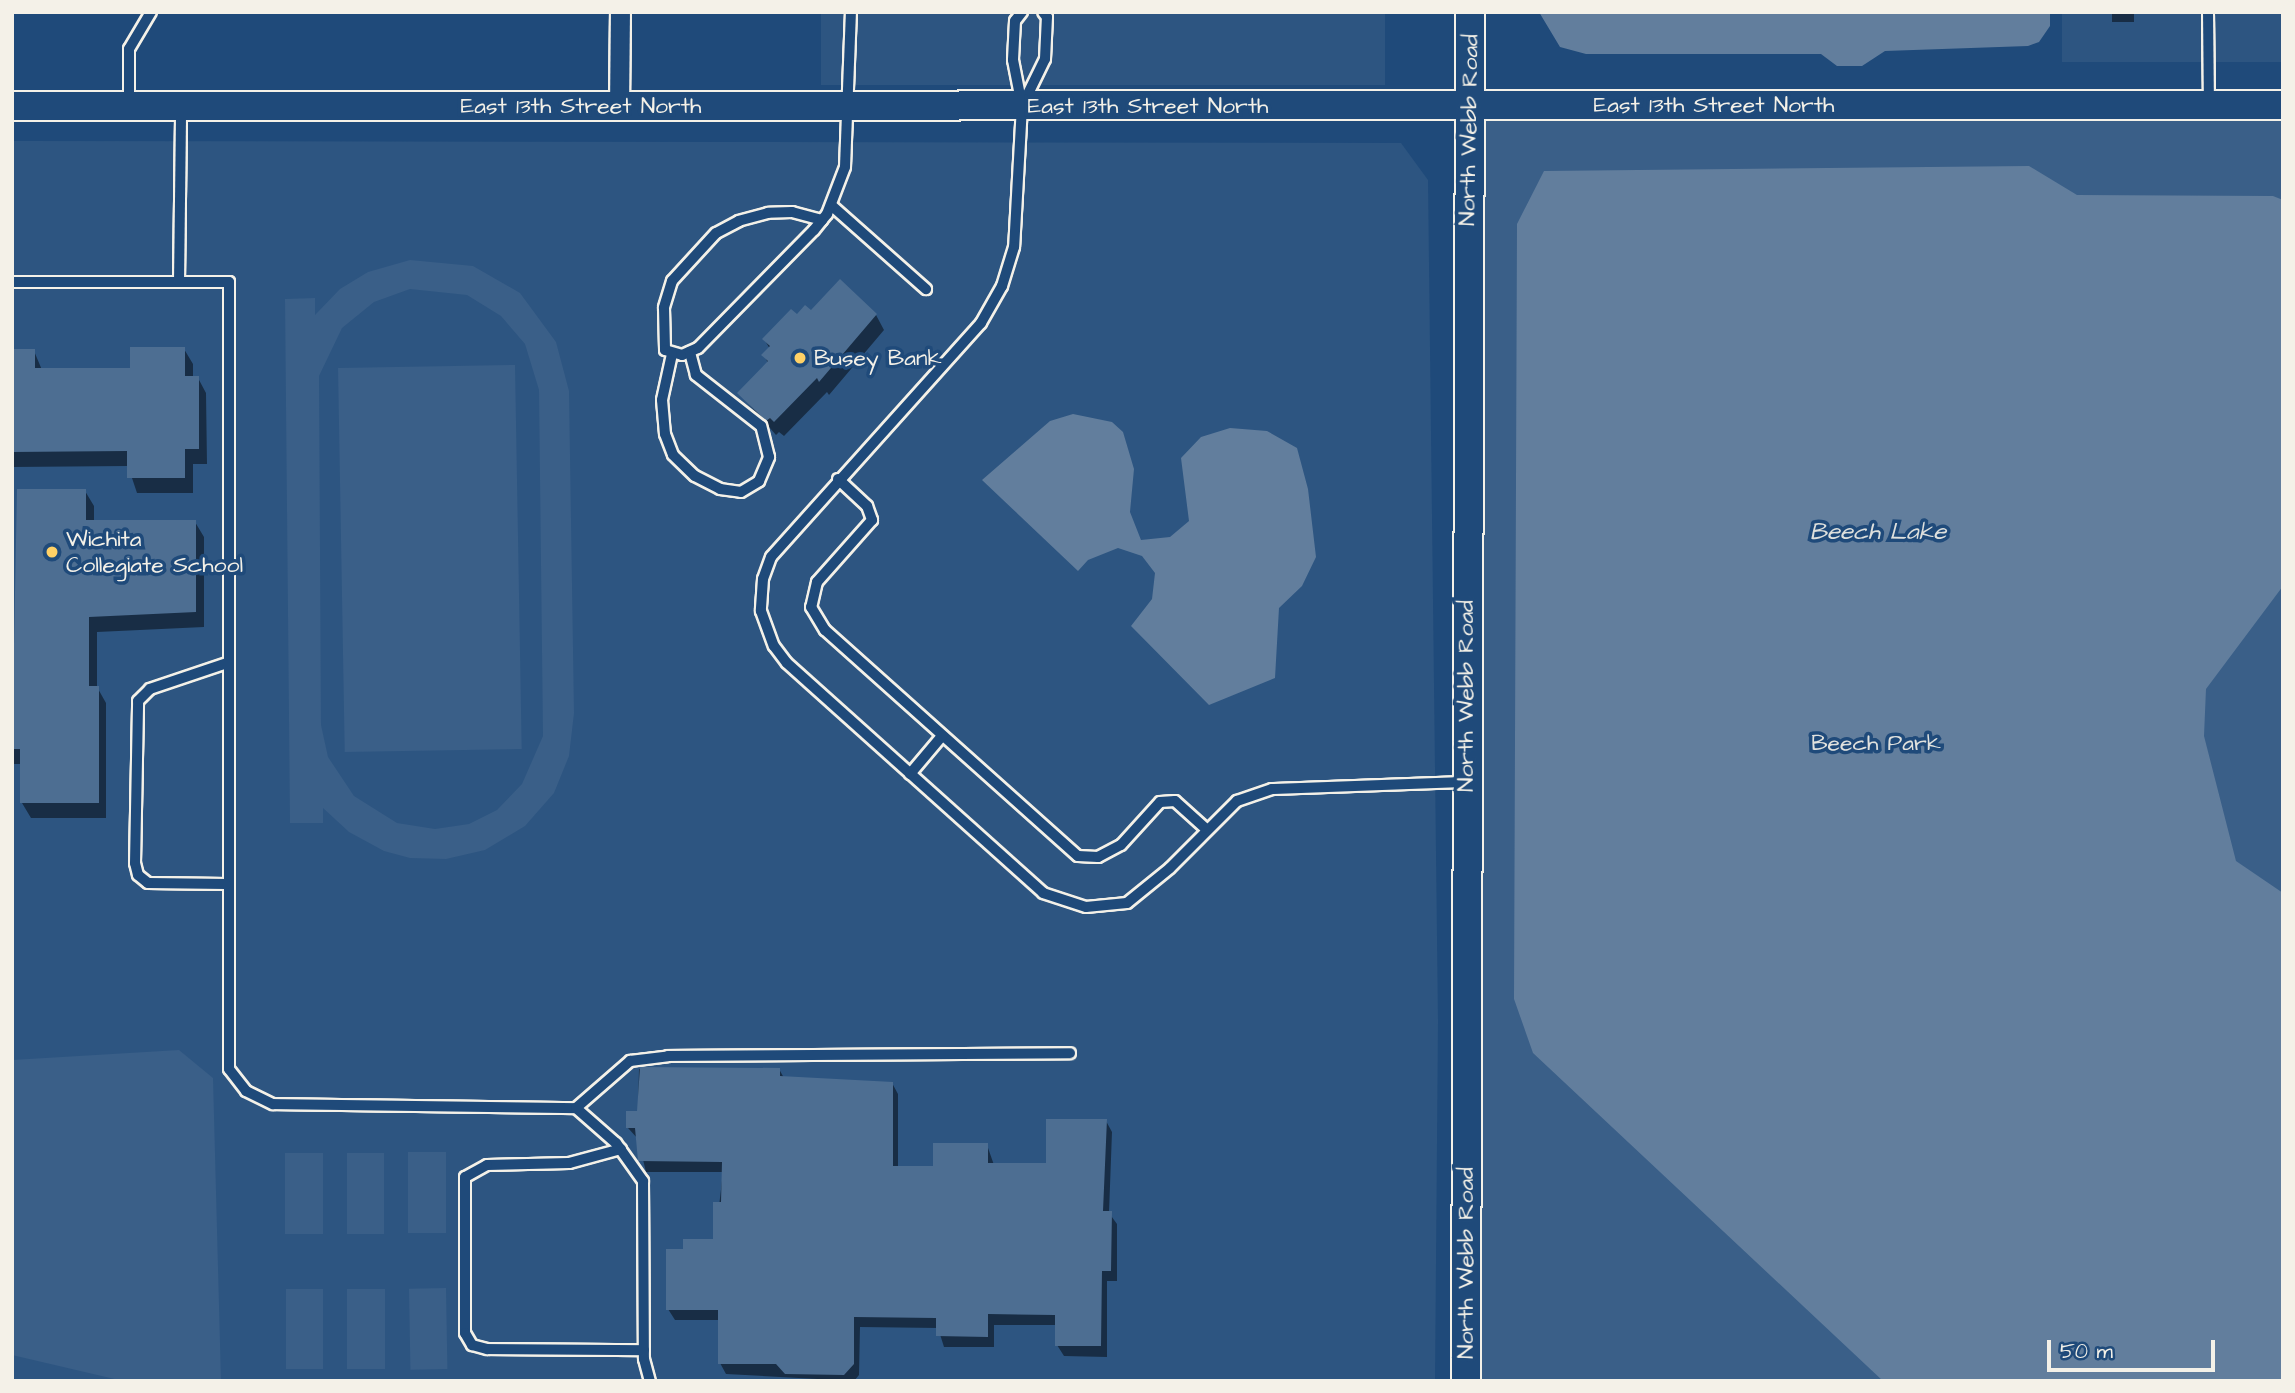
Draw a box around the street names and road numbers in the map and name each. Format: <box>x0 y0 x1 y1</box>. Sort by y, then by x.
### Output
street label: North Webb Road <box>1454 34 1484 226</box>
street label: East 13th Street North <box>1594 91 1834 119</box>
street label: East 13th Street North <box>461 92 701 120</box>
street label: East 13th Street North <box>1028 92 1268 120</box>
street label: North Webb Road <box>1452 600 1480 792</box>
street label: North Webb Road <box>1452 1167 1480 1359</box>

